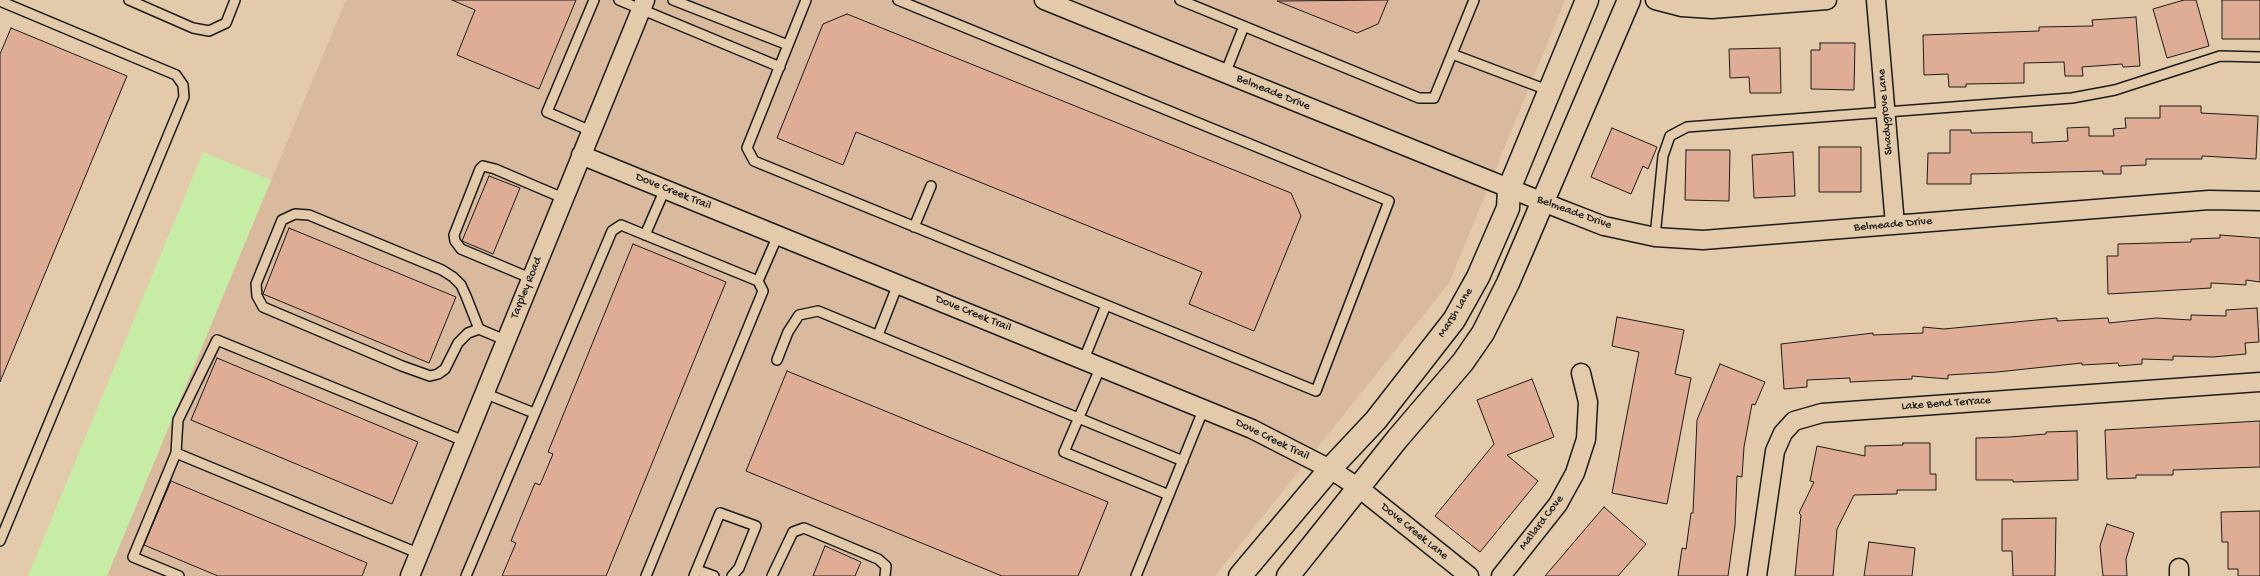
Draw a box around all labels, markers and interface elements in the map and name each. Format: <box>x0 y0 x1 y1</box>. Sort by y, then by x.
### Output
street label: Shadygrove Lane <box>1875 68 1897 156</box>
street label: Belmeade Drive <box>1234 72 1312 114</box>
street label: Dove Creek Trail <box>633 170 713 214</box>
street label: Belmeade Drive <box>1535 193 1613 233</box>
street label: Belmeade Drive <box>1853 214 1933 236</box>
street label: Tarpley Road <box>508 255 546 321</box>
street label: Marsh Lane <box>1435 285 1477 341</box>
street label: Dove Creek Trail <box>933 292 1013 336</box>
street label: Lake Bend Terrace <box>1901 394 1991 414</box>
street label: Dove Creek Trail <box>1233 416 1311 464</box>
street label: Mallard Cove <box>1517 493 1567 553</box>
street label: Dove Creek Lane <box>1377 500 1451 564</box>

